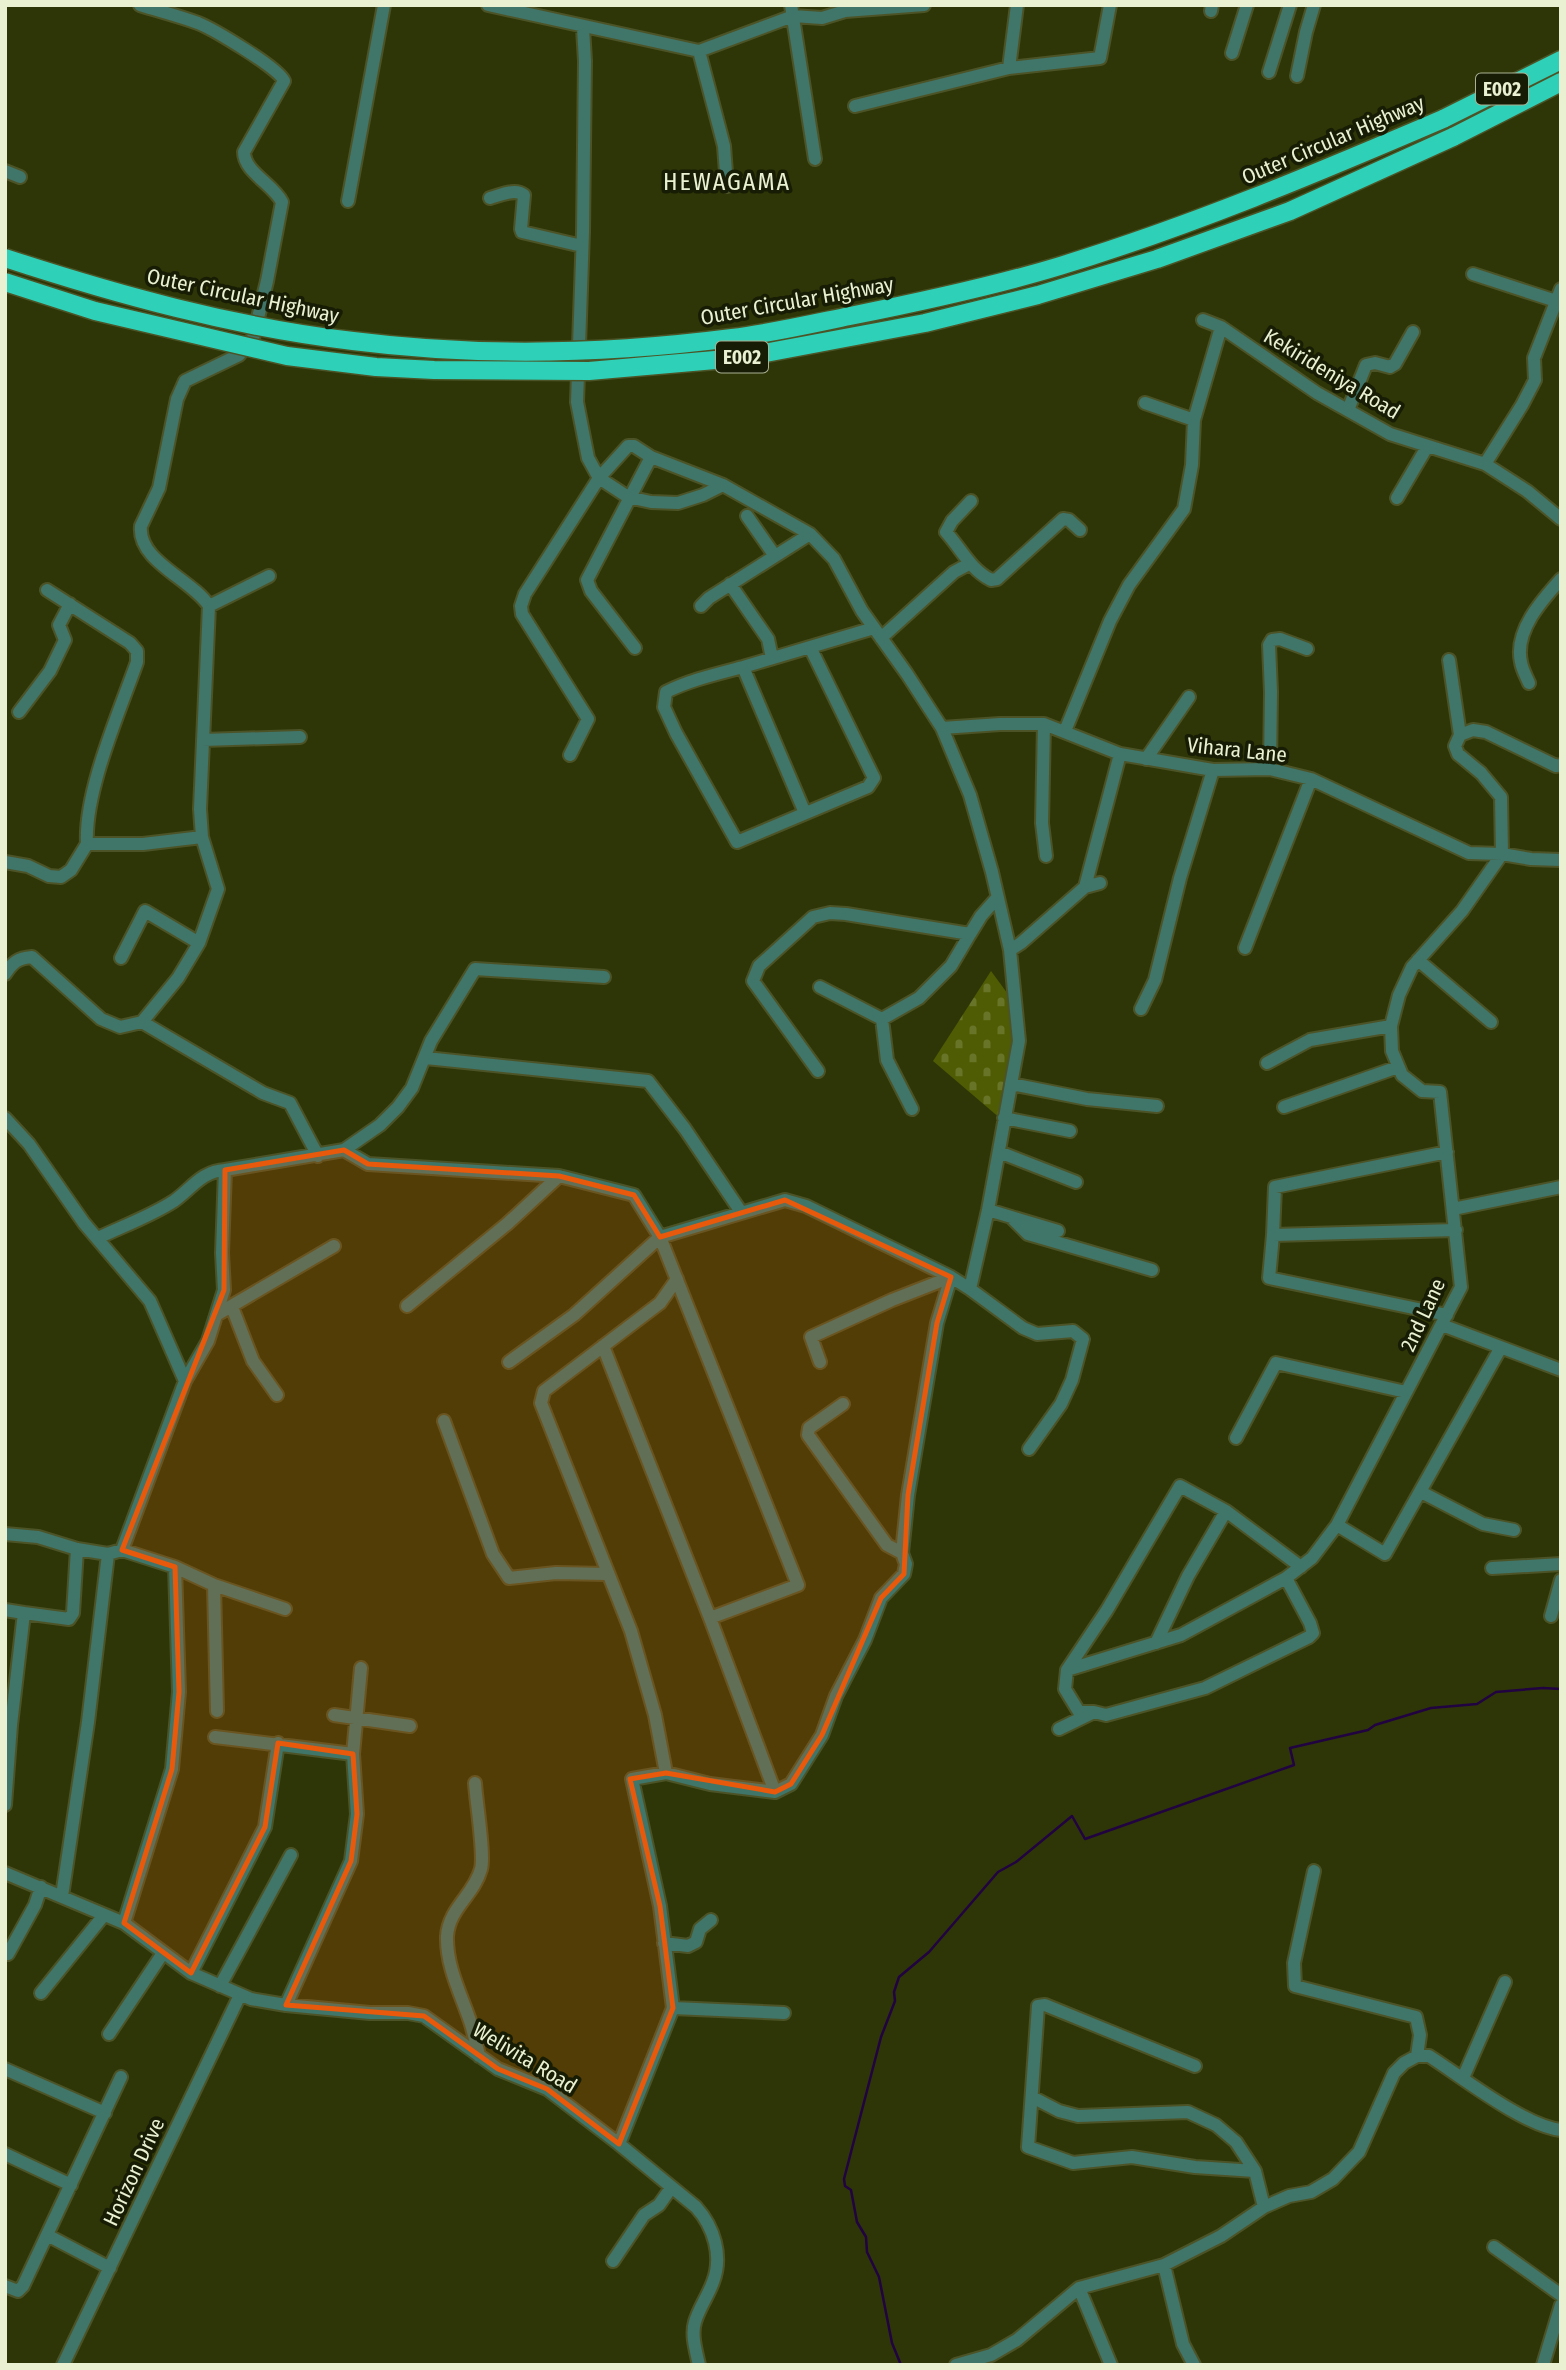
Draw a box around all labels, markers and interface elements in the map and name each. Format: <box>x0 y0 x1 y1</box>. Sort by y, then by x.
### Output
road number: E002 <box>1476 74 1528 104</box>
street label: Outer Circular Highway <box>1238 90 1429 190</box>
district label: HEWAGAMA <box>663 168 791 196</box>
street label: Outer Circular Highway <box>145 263 342 329</box>
street label: Outer Circular Highway <box>698 271 896 331</box>
street label: Kekirideniya Road <box>1259 323 1405 425</box>
road number: E002 <box>716 342 768 372</box>
street label: Vihara Lane <box>1186 732 1288 768</box>
street label: 2nd Lane <box>1395 1274 1451 1356</box>
street label: Welivita Road <box>468 2017 582 2099</box>
street label: Horizon Drive <box>98 2114 170 2230</box>

